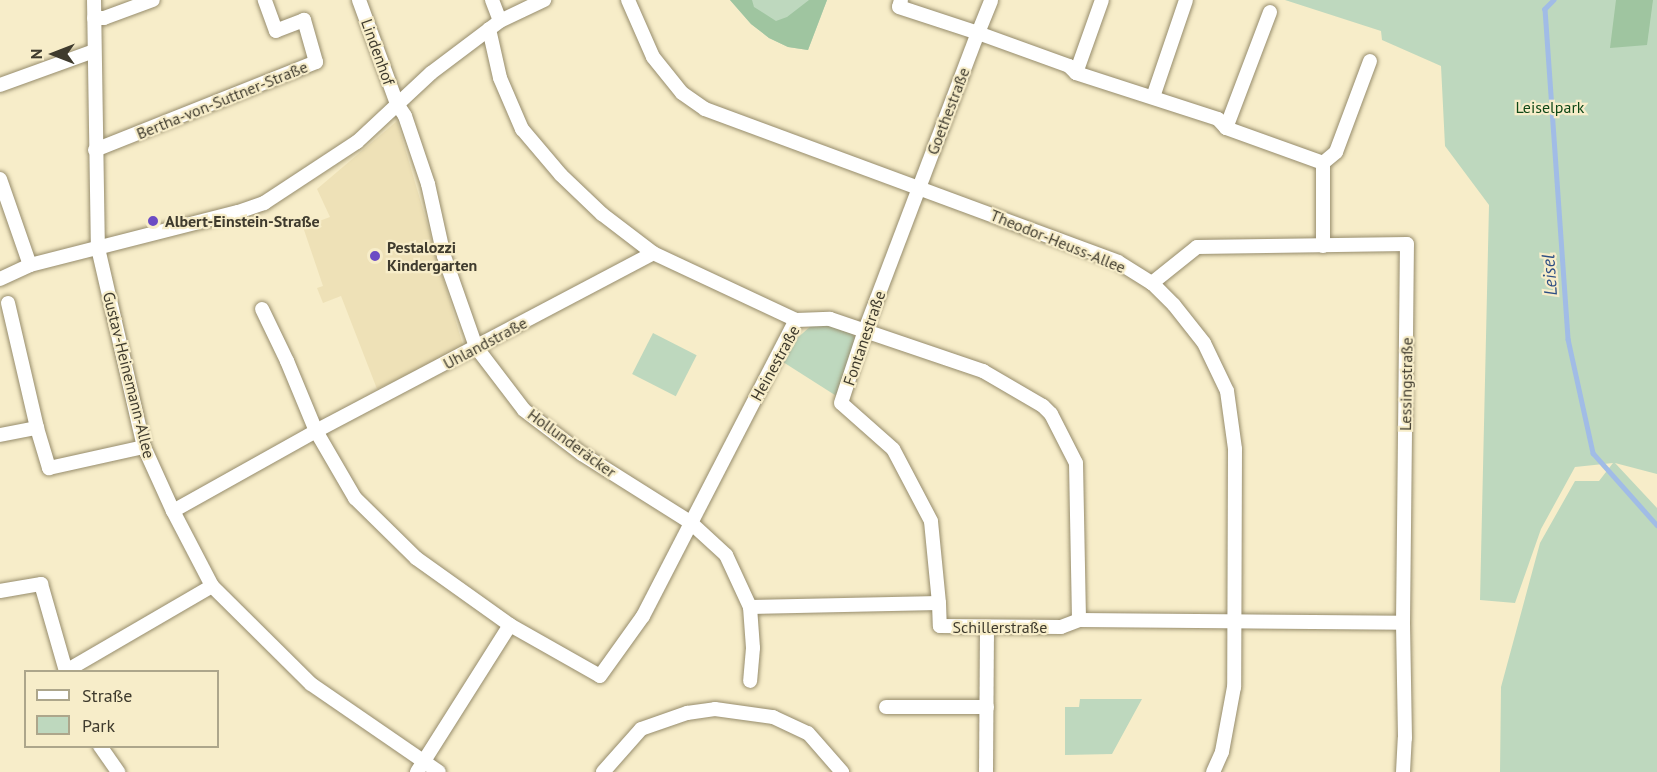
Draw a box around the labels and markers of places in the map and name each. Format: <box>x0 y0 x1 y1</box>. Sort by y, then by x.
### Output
place label: Albert-Einstein-Straße <box>165 211 320 231</box>
marker: Albert-Einstein-Straße <box>146 214 160 228</box>
place label: Pestalozzi Kindergarten <box>387 237 477 275</box>
marker: Pestalozzi Kindergarten <box>368 249 382 263</box>

